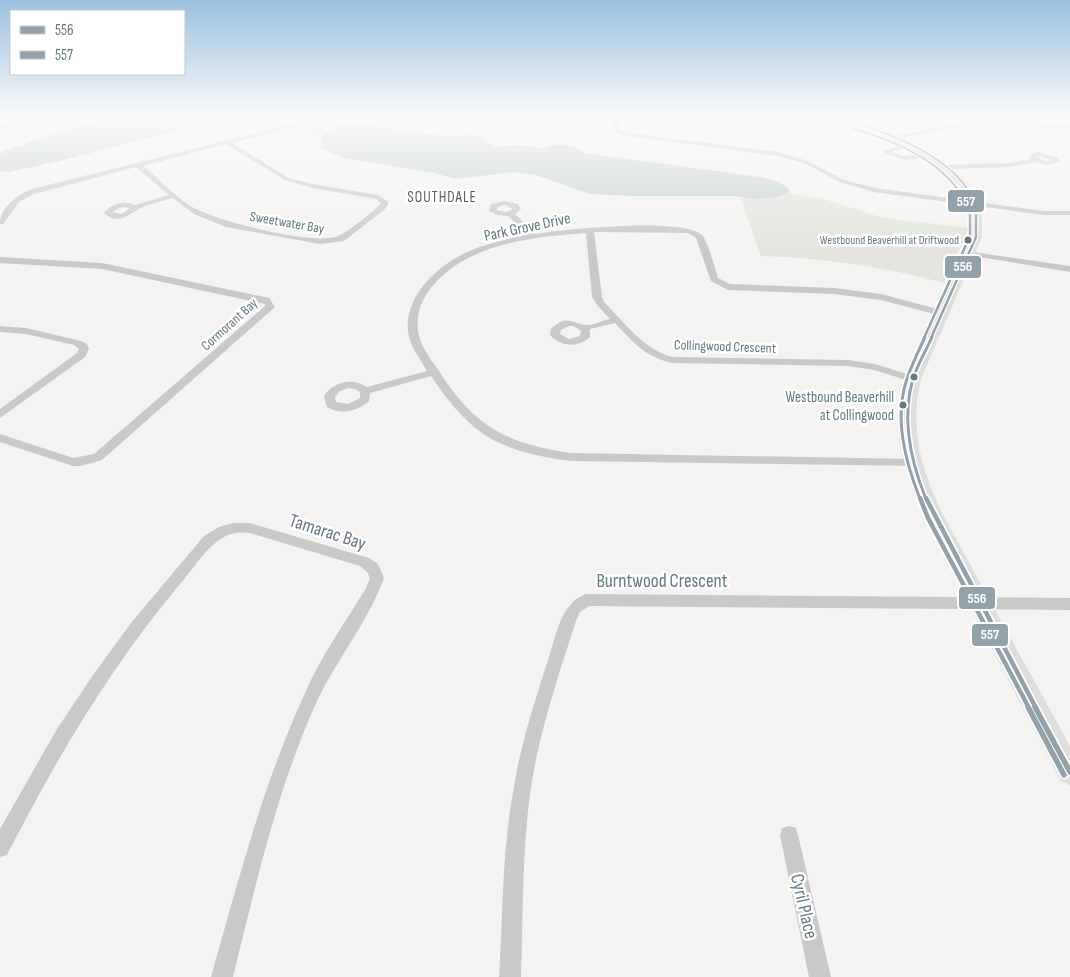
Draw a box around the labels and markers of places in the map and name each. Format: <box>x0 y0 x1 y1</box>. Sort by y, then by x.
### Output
place label: Westbound Beaverhill at Driftwood <box>820 233 959 248</box>
marker: Westbound Beaverhill at Driftwood <box>963 235 973 245</box>
unlabelled marker <box>909 372 919 382</box>
place label: Westbound Beaverhill at Collingwood <box>786 388 894 425</box>
marker: Westbound Beaverhill at Collingwood <box>898 400 908 410</box>

